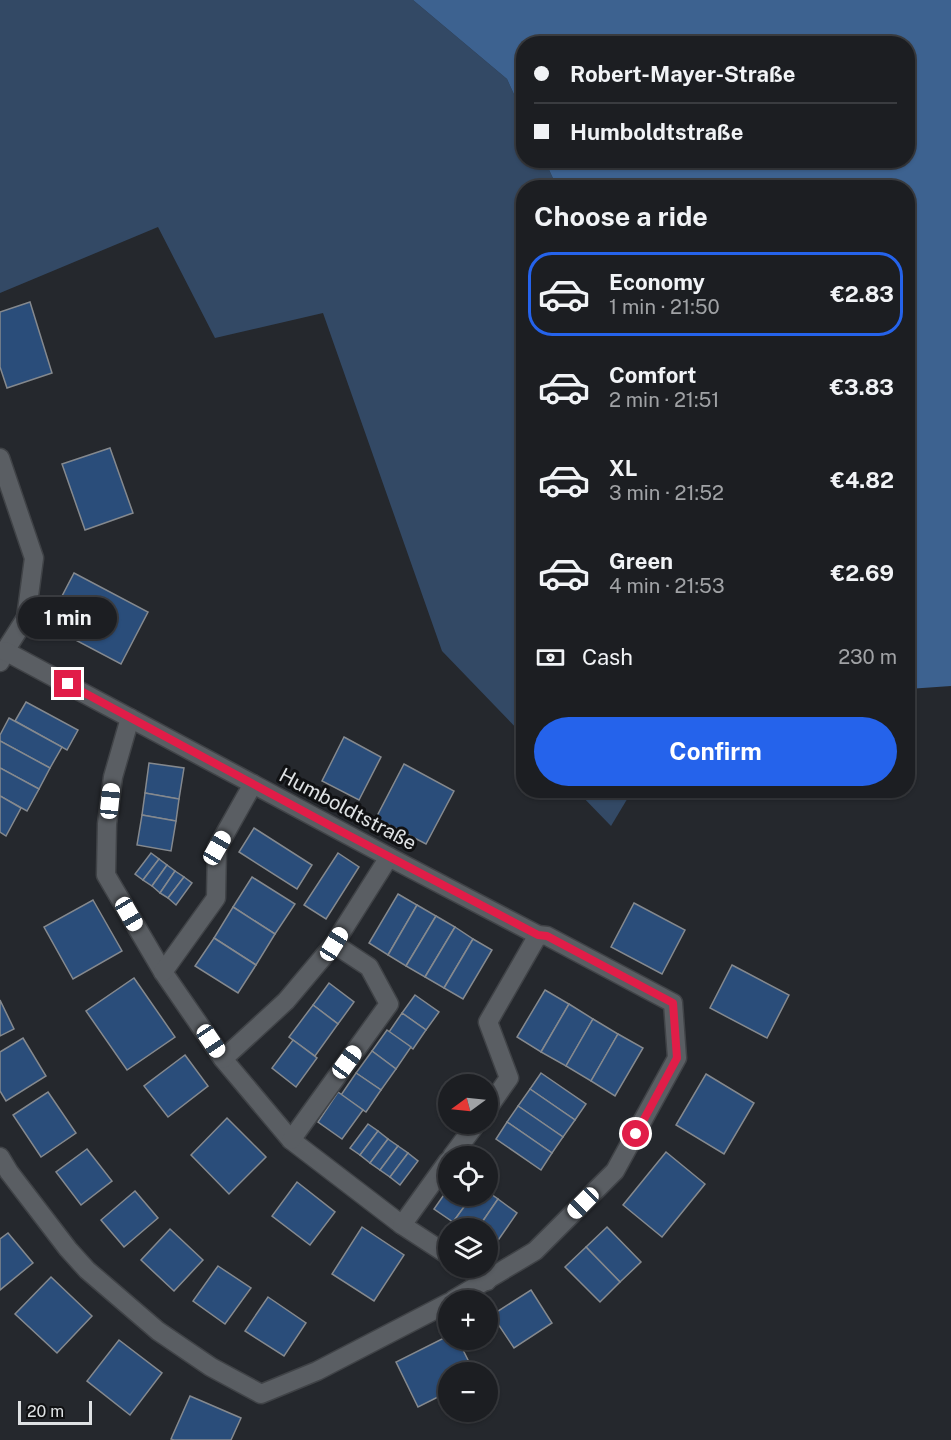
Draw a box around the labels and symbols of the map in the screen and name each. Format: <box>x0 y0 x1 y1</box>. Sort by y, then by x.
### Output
callout: 1 min <box>19 597 118 639</box>
route end <box>54 670 81 697</box>
street label: Humboldtstraße <box>275 763 421 855</box>
car <box>99 782 121 820</box>
car <box>200 828 234 868</box>
car <box>112 894 146 934</box>
car <box>317 924 351 964</box>
car <box>193 1021 229 1061</box>
car <box>329 1042 365 1082</box>
north arrow <box>438 1074 498 1134</box>
route start <box>622 1120 649 1147</box>
car <box>564 1184 602 1222</box>
scale bar <box>18 1398 92 1426</box>

